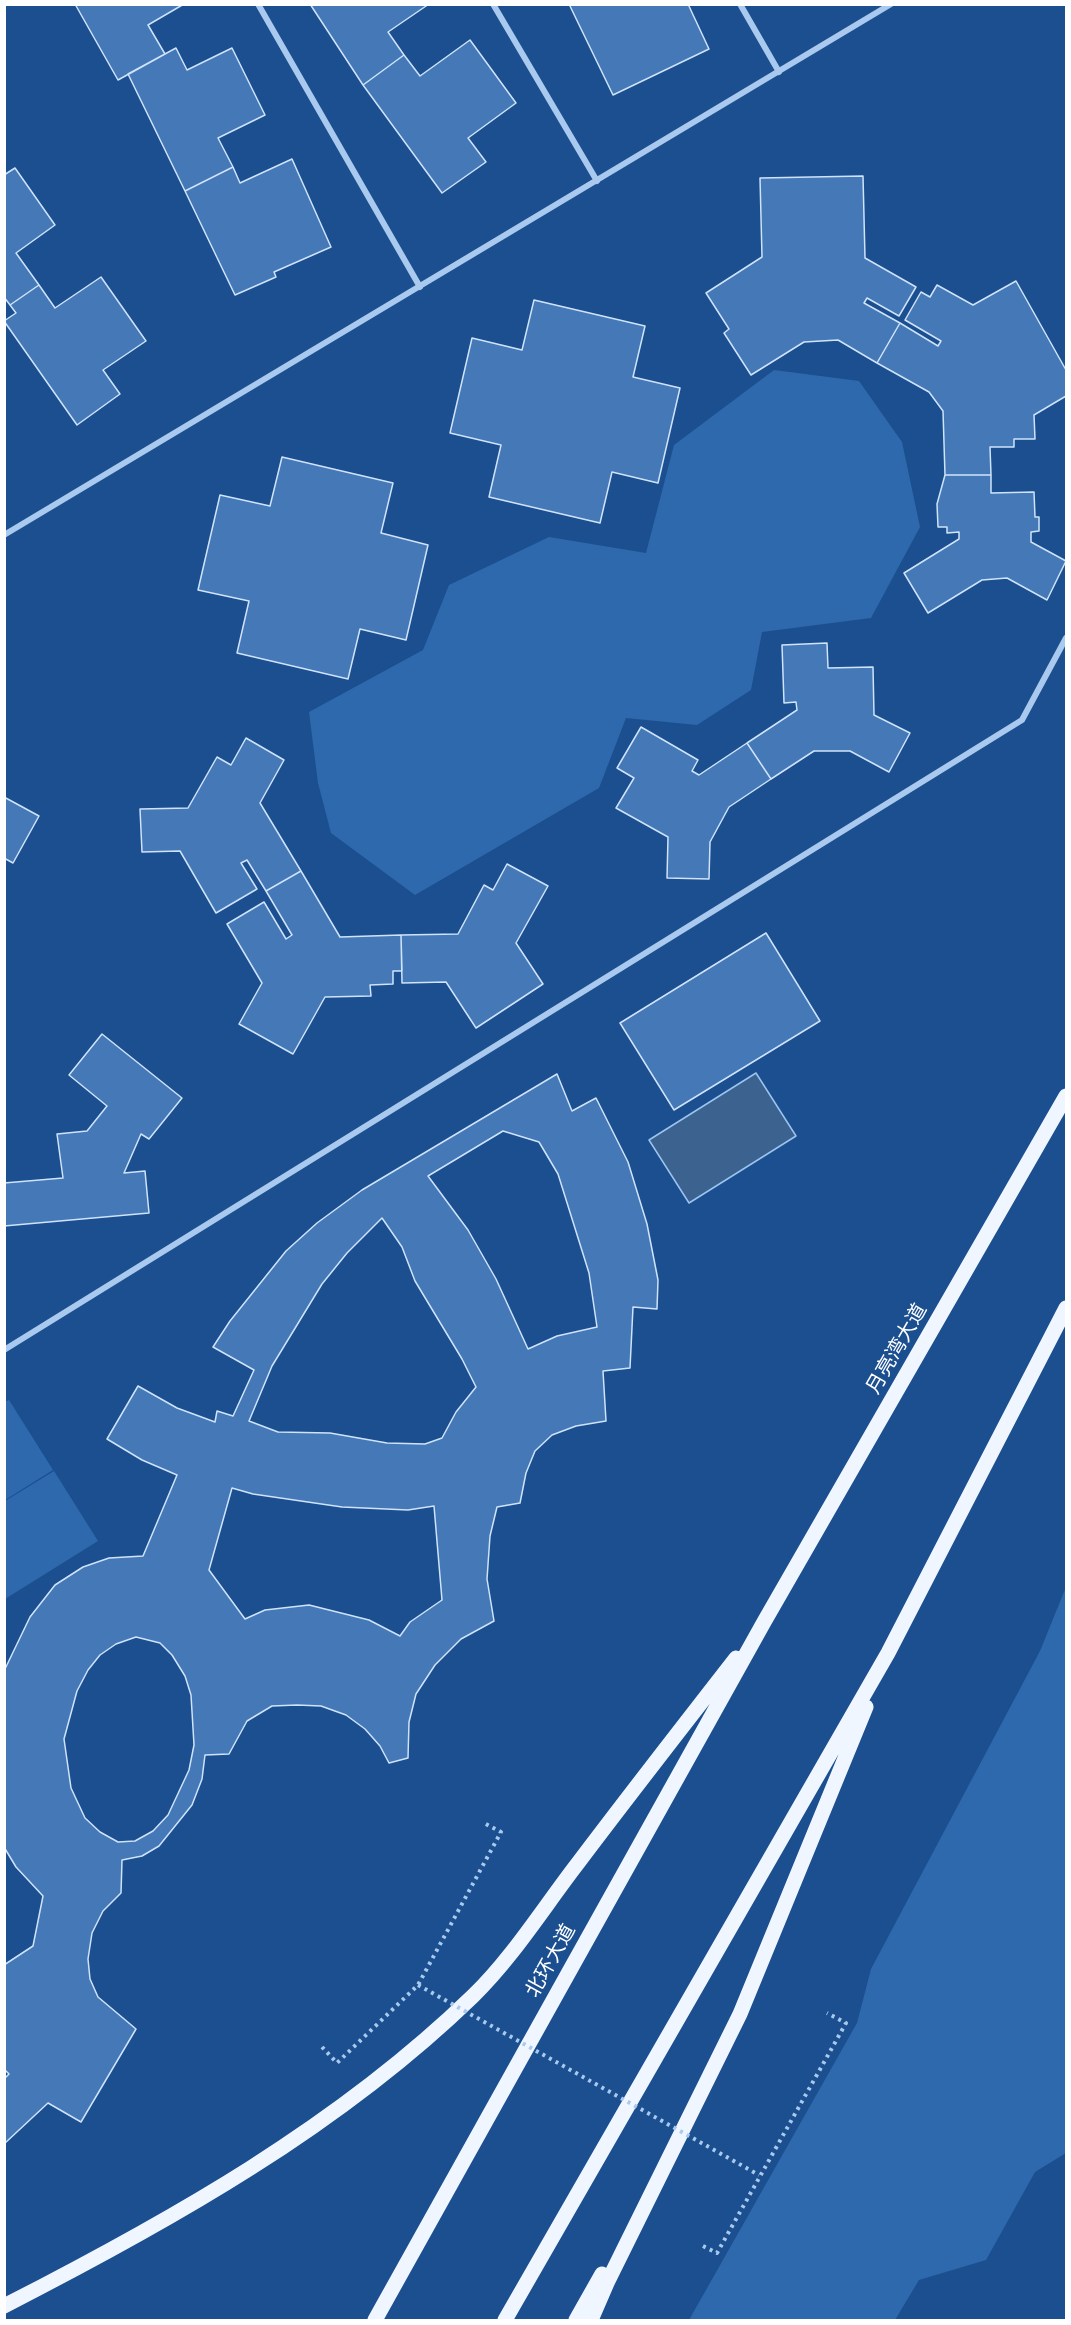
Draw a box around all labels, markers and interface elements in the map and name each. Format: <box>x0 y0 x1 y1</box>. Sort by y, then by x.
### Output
street label: 月亮湾大道 <box>862 1300 932 1398</box>
street label: 北环大道 <box>521 1920 581 2002</box>

